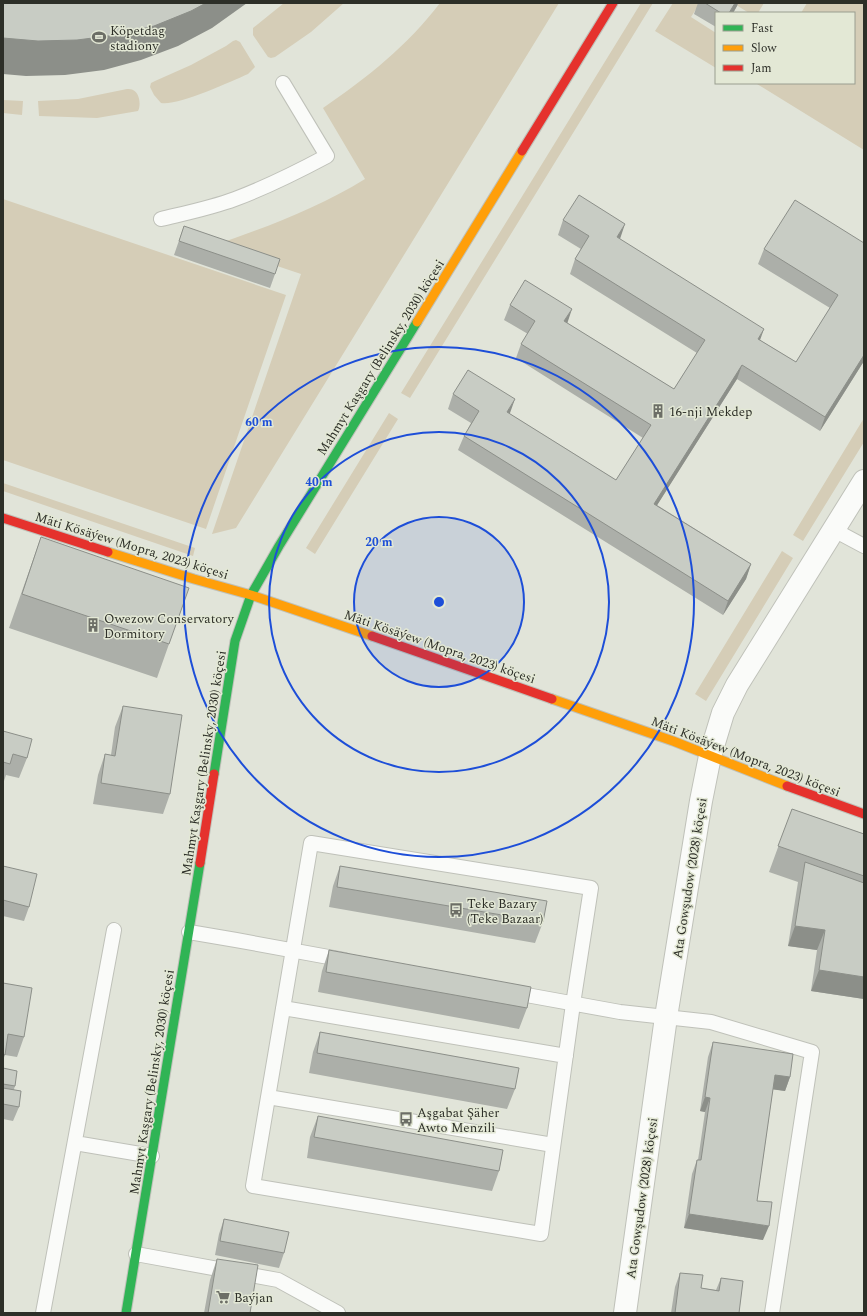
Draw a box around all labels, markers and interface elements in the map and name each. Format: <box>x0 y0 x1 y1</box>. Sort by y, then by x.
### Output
legend <box>715 12 855 84</box>
text: Fast <box>751 19 773 38</box>
place label: Köpetdag stadiony <box>110 21 165 56</box>
sports icon: Köpetdag stadiony <box>91 29 107 45</box>
text: Slow <box>751 39 777 58</box>
text: Jam <box>751 59 772 78</box>
street label: Mahmyt Kaşgary (Belinsky, 2030) köçesi <box>312 256 450 459</box>
place label: 16-nji Mekdep <box>669 402 752 422</box>
building icon: 16-nji Mekdep <box>650 403 666 419</box>
text: 60 m <box>245 413 273 432</box>
text: 40 m <box>305 473 333 492</box>
street label: Mäti Kösäýew (Mopra, 2023) köçesi <box>32 507 231 585</box>
text: 20 m <box>365 533 393 552</box>
centre of rings <box>432 595 446 609</box>
street label: Mäti Kösäýew (Mopra, 2023) köçesi <box>341 605 538 689</box>
place label: Owezow Conservatory Dormitory <box>104 609 235 644</box>
building icon: Owezow Conservatory Dormitory <box>85 617 101 633</box>
street label: Mahmyt Kaşgary (Belinsky, 2030) köçesi <box>176 649 232 877</box>
street label: Mäti Kösäýew (Mopra, 2023) köçesi <box>648 712 843 802</box>
street label: Ata Gowşudow (2028) köçesi <box>667 796 713 960</box>
place label: Teke Bazary (Teke Bazaar) <box>467 894 543 929</box>
bus stop icon: Teke Bazary (Teke Bazaar) <box>448 902 464 918</box>
street label: Mahmyt Kaşgary (Belinsky, 2030) köçesi <box>124 968 180 1196</box>
place label: Aşgabat Şäher Awto Menzili <box>417 1103 499 1138</box>
bus stop icon: Aşgabat Şäher Awto Menzili <box>398 1111 414 1127</box>
street label: Ata Gowşudow (2028) köçesi <box>621 1116 663 1280</box>
place label: Baýjan <box>234 1288 274 1308</box>
supermarket icon: Baýjan <box>215 1289 231 1305</box>

